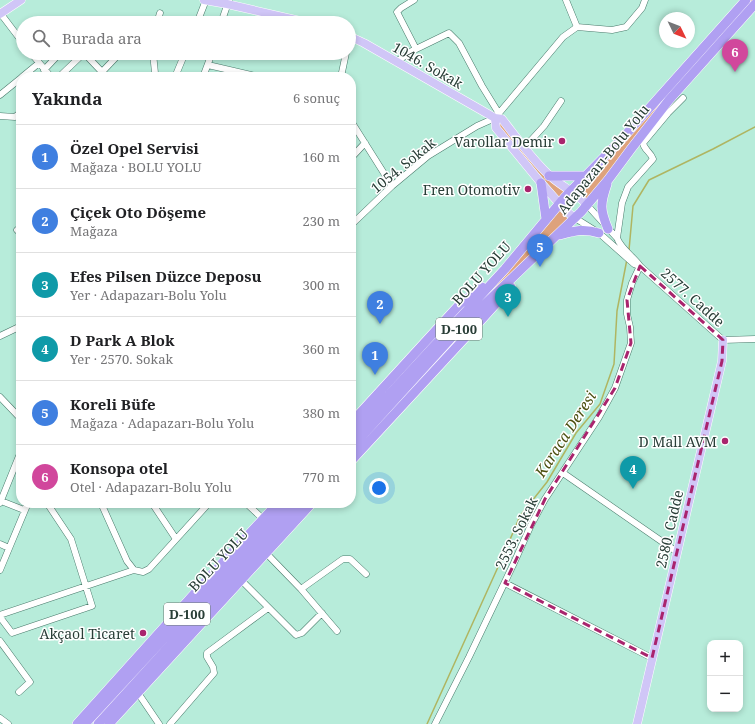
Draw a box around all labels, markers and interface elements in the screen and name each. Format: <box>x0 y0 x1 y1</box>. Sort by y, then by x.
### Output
north arrow <box>659 12 695 48</box>
search box <box>16 16 356 60</box>
icon: search <box>30 27 52 49</box>
text: Burada ara <box>62 28 142 48</box>
street label: 1046. Sokak <box>389 37 467 93</box>
pin: 6 <box>722 39 748 72</box>
text: Yakında <box>32 87 102 110</box>
text: 6 sonuç <box>293 89 340 107</box>
street label: Adapazarı-Bolu Yolu <box>553 100 653 218</box>
street label: 1054. Sokak <box>367 132 440 197</box>
place label: Varollar Demir <box>454 132 554 151</box>
marker: Varollar Demir <box>557 136 567 146</box>
text: Özel Opel Servisi <box>70 138 199 158</box>
text: 1 <box>41 148 49 166</box>
text: 160 m <box>303 148 340 166</box>
text: Mağaza · BOLU YOLU <box>70 158 202 176</box>
place label: Fren Otomotiv <box>423 180 521 199</box>
marker: Fren Otomotiv <box>523 184 533 194</box>
text: Çiçek Oto Döşeme <box>70 202 206 222</box>
text: 2 <box>41 212 49 230</box>
text: 230 m <box>303 212 340 230</box>
text: Mağaza <box>70 222 118 240</box>
pin: 5 <box>527 234 553 267</box>
street label: BOLU YOLU <box>447 237 515 309</box>
street label: 2577. Cadde <box>657 263 729 331</box>
text: Efes Pilsen Düzce Deposu <box>70 266 261 286</box>
text: 3 <box>41 276 49 294</box>
text: 300 m <box>303 276 340 294</box>
pin: 3 <box>495 284 521 317</box>
text: Yer · Adapazarı-Bolu Yolu <box>70 286 227 304</box>
pin: 2 <box>367 291 393 324</box>
road number: D-100 <box>436 318 482 340</box>
text: D Park A Blok <box>70 330 175 350</box>
text: 4 <box>41 340 49 358</box>
text: 360 m <box>303 340 340 358</box>
pin: 1 <box>362 342 388 375</box>
text: Yer · 2570. Sokak <box>70 350 173 368</box>
water label: Karaca Deresi <box>529 387 600 482</box>
text: Koreli Büfe <box>70 394 156 414</box>
text: 5 <box>41 404 49 422</box>
text: 380 m <box>303 404 340 422</box>
text: Mağaza · Adapazarı-Bolu Yolu <box>70 414 254 432</box>
place label: D Mall AVM <box>639 432 717 451</box>
marker: D Mall AVM <box>720 436 730 446</box>
pin: 4 <box>620 456 646 489</box>
text: Konsopa otel <box>70 458 168 478</box>
text: 6 <box>41 468 49 486</box>
text: 770 m <box>303 468 340 486</box>
text: Otel · Adapazarı-Bolu Yolu <box>70 478 232 496</box>
your location <box>369 478 389 498</box>
street label: 2580. Cadde <box>651 488 687 570</box>
street label: 2553. Sokak <box>490 493 542 572</box>
street label: BOLU YOLU <box>184 524 252 596</box>
road number: D-100 <box>164 603 210 625</box>
place label: Akçaol Ticaret <box>40 624 135 643</box>
marker: Akçaol Ticaret <box>138 628 148 638</box>
map controls <box>707 640 743 712</box>
button: + <box>707 640 743 676</box>
button: − <box>707 676 743 712</box>

